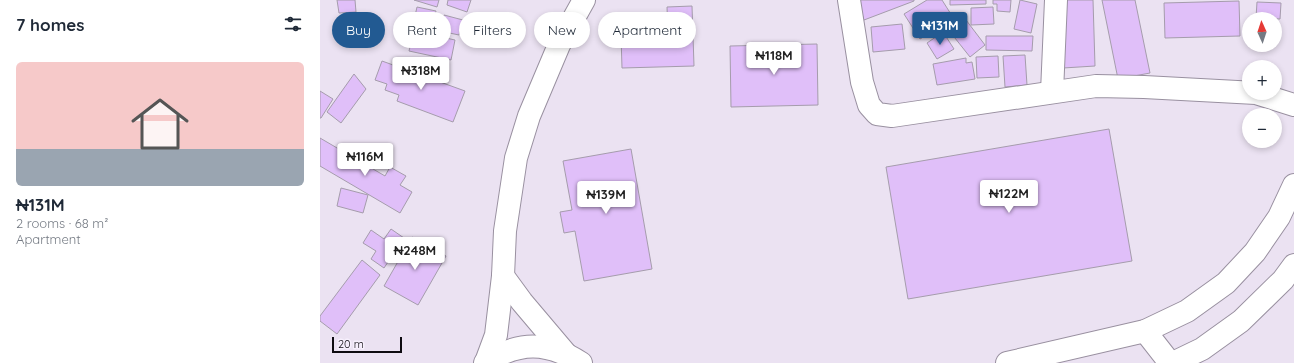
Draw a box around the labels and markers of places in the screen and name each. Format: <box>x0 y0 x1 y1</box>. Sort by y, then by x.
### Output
pin: ₦131M <box>912 12 968 46</box>
pin: ₦118M <box>746 42 802 76</box>
pin: ₦318M <box>393 57 449 91</box>
pin: ₦116M <box>337 143 393 177</box>
pin: ₦122M <box>981 180 1037 214</box>
pin: ₦139M <box>578 181 634 215</box>
pin: ₦248M <box>387 237 443 271</box>

